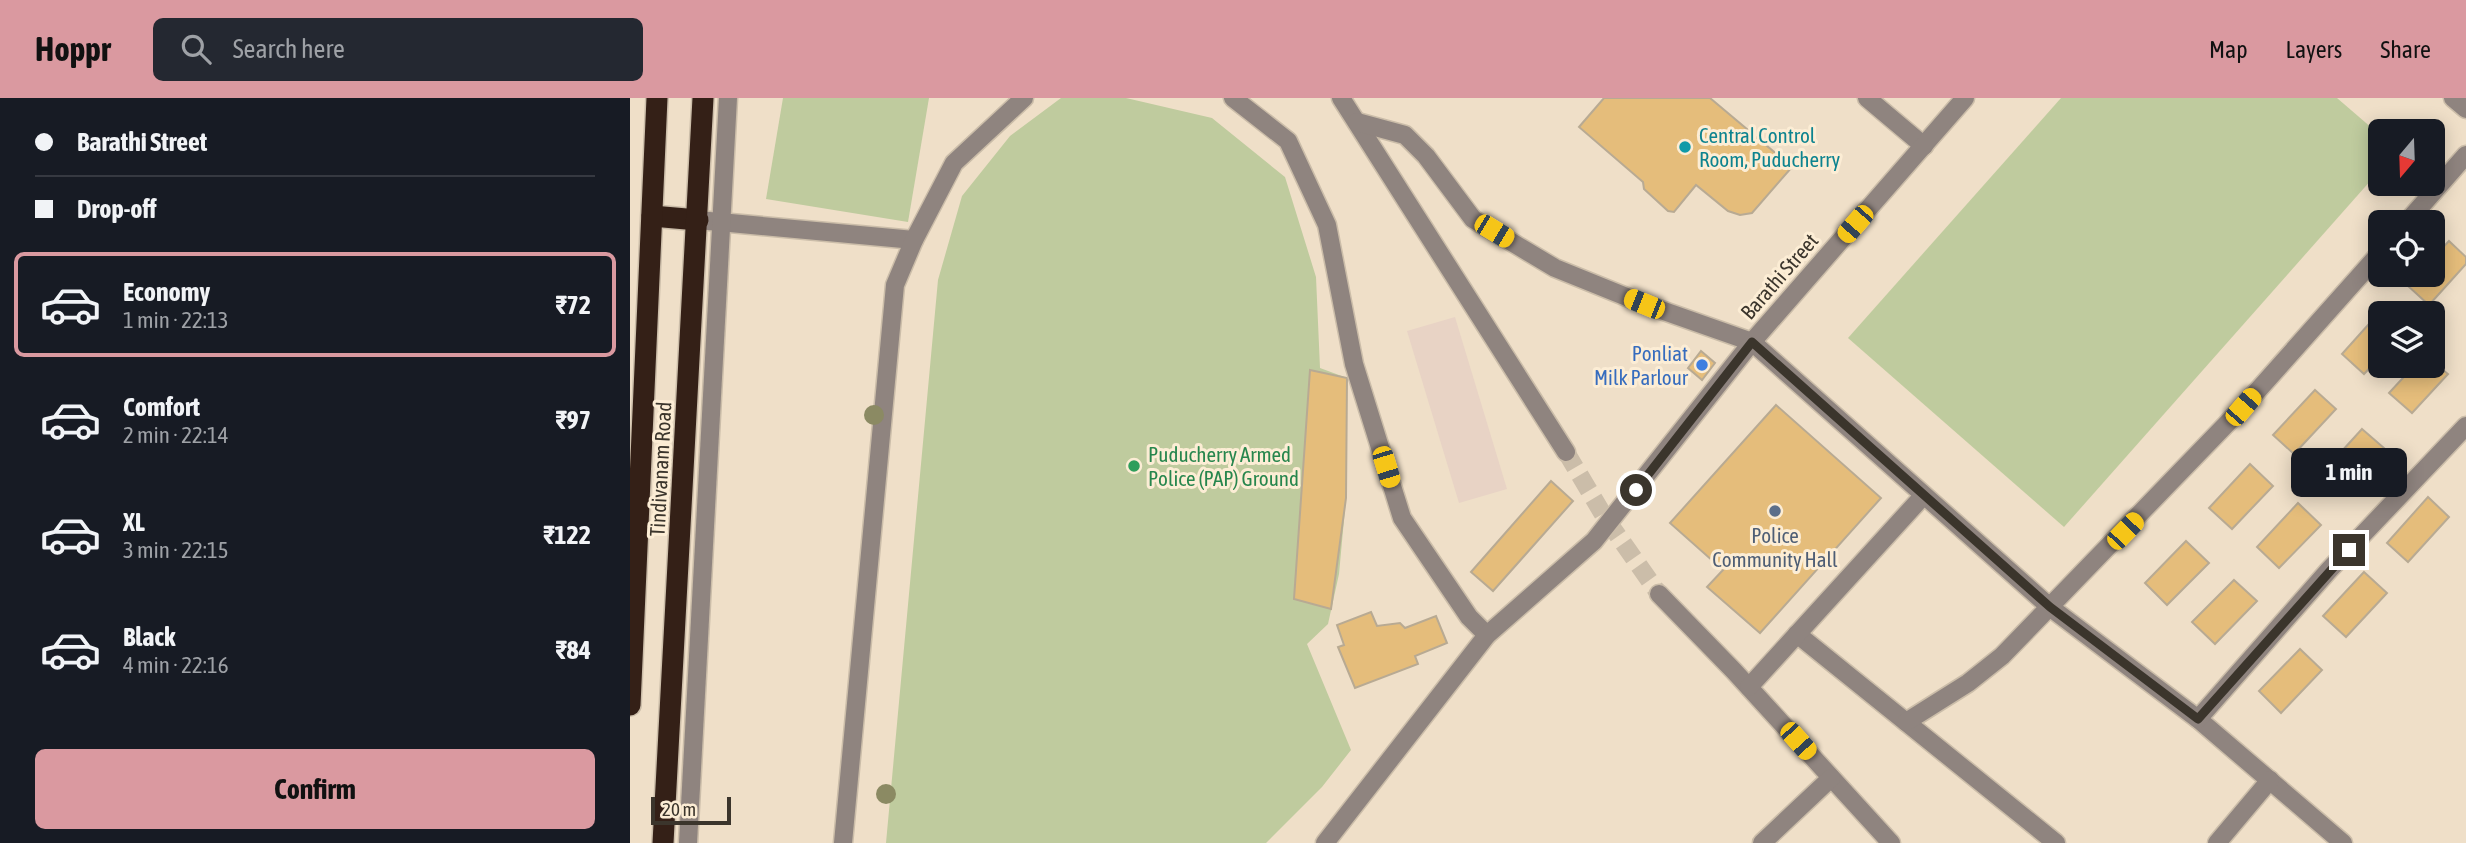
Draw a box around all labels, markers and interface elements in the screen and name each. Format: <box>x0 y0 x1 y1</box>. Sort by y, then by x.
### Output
search box <box>153 18 643 81</box>
text: Hoppr <box>35 30 111 68</box>
icon: search <box>177 30 215 68</box>
text: Search here <box>233 34 345 64</box>
text: Map <box>2209 36 2248 63</box>
text: Layers <box>2286 36 2342 63</box>
text: Share <box>2380 36 2431 63</box>
north arrow <box>2368 119 2445 196</box>
map controls <box>2368 119 2445 378</box>
place label: Central Control Room, Puducherry <box>1699 123 1840 171</box>
text: Barathi Street <box>77 127 207 157</box>
marker: Central Control Room, Puducherry <box>1677 139 1693 155</box>
text: Drop-off <box>77 194 157 224</box>
car <box>1834 201 1877 247</box>
button: locate <box>2368 210 2445 287</box>
car <box>1471 211 1518 251</box>
street label: Barathi Street <box>1735 228 1823 324</box>
icon: car <box>39 273 102 336</box>
text: Economy <box>123 277 210 307</box>
car <box>1621 286 1668 322</box>
text: ₹72 <box>555 290 591 320</box>
button: layers <box>2368 301 2445 378</box>
text: 1 min · 22:13 <box>123 307 229 333</box>
place label: Ponliat Milk Parlour <box>1594 341 1689 389</box>
marker: Ponliat Milk Parlour <box>1694 357 1710 373</box>
car <box>2222 384 2265 430</box>
icon: car <box>39 388 102 451</box>
text: Comfort <box>123 392 200 422</box>
street label: Tindivanam Road <box>644 401 676 537</box>
text: ₹97 <box>555 405 591 435</box>
text: 2 min · 22:14 <box>123 422 229 448</box>
place label: Puducherry Armed Police (PAP) Ground <box>1148 442 1299 490</box>
car <box>1370 444 1403 490</box>
callout: 1 min <box>2291 448 2407 498</box>
marker: Puducherry Armed Police (PAP) Ground <box>1126 458 1142 474</box>
text: 1 min <box>2326 459 2372 485</box>
route start <box>1620 474 1652 506</box>
icon: car <box>39 503 102 566</box>
marker: Police Community Hall <box>1767 503 1783 519</box>
text: XL <box>123 507 145 537</box>
car <box>2103 509 2148 553</box>
text: ₹122 <box>543 520 591 550</box>
place label: Police Community Hall <box>1712 523 1838 571</box>
route end <box>2333 534 2365 566</box>
text: 3 min · 22:15 <box>123 537 229 563</box>
icon: car <box>39 618 102 681</box>
text: Black <box>123 622 175 652</box>
text: ₹84 <box>555 635 591 665</box>
text: 4 min · 22:16 <box>123 652 229 678</box>
car <box>1777 718 1820 764</box>
button: Confirm <box>35 749 595 829</box>
scale bar <box>651 794 732 826</box>
text: 20 m <box>662 798 696 820</box>

